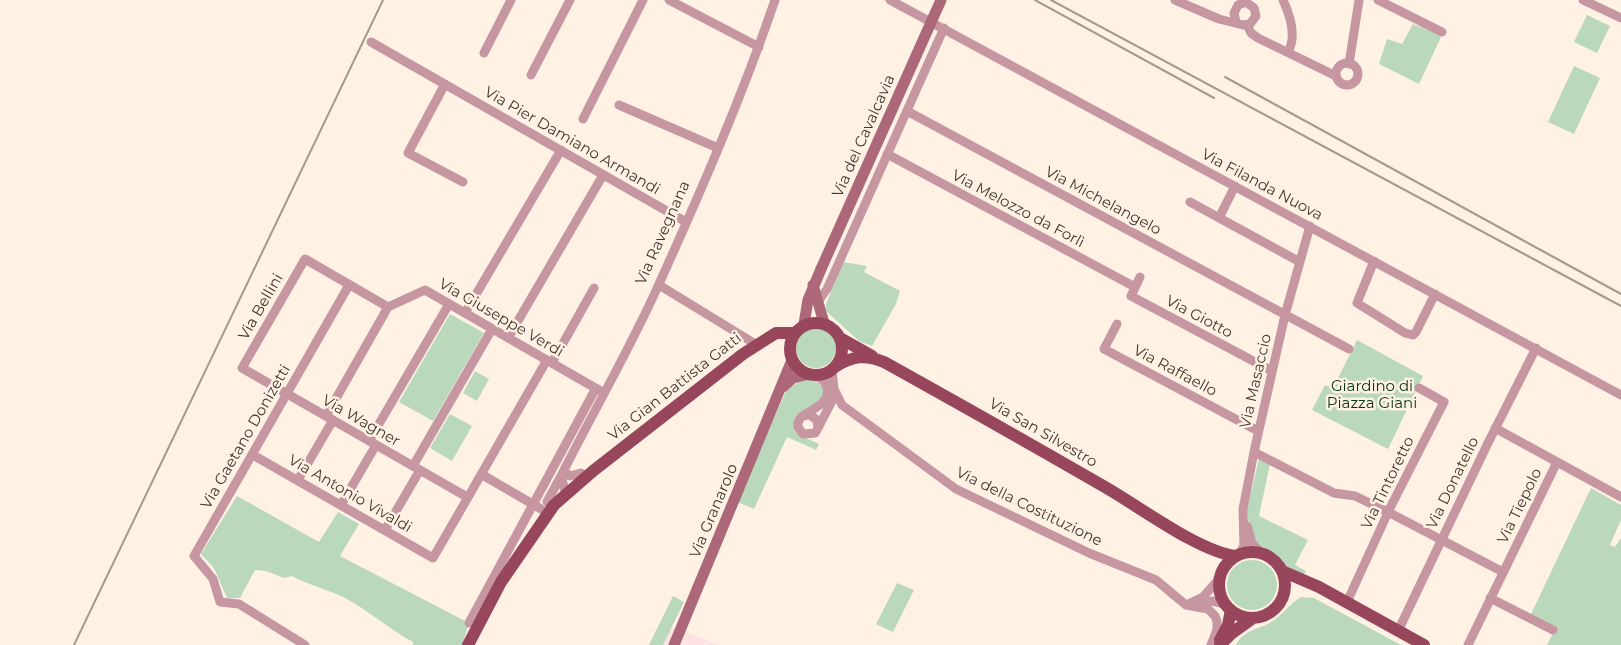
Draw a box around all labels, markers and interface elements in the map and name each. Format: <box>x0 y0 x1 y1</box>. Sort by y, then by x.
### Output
street label: Via del Cavalcavia <box>829 72 899 200</box>
street label: Via Pier Damiano Armandi <box>481 83 663 199</box>
street label: Via Filanda Nuova <box>1198 145 1326 225</box>
street label: Via Michelangelo <box>1042 163 1164 239</box>
street label: Via Melozzo da Forlì <box>949 166 1087 252</box>
street label: Via Ravegnana <box>632 178 694 288</box>
street label: Via Bellini <box>235 271 287 343</box>
street label: Via Giuseppe Verdi <box>435 275 567 361</box>
street label: Via Giotto <box>1162 292 1236 342</box>
street label: Via Gian Battista Gatti <box>605 329 745 445</box>
street label: Via Masaccio <box>1236 332 1276 430</box>
street label: Via Raffaello <box>1130 341 1220 401</box>
street label: Via Gaetano Donizetti <box>197 362 295 512</box>
park label: Giardino di Piazza Giani <box>1327 378 1417 413</box>
street label: Via Wagner <box>319 391 403 451</box>
street label: Via San Silvestro <box>986 395 1100 471</box>
street label: Via Tintoretto <box>1358 434 1418 532</box>
street label: Via Donatello <box>1423 434 1483 532</box>
street label: Via Antonio Vivaldi <box>285 451 415 537</box>
street label: Via Granarolo <box>686 461 742 561</box>
street label: Via della Costituzione <box>953 464 1105 550</box>
street label: Via Tiepolo <box>1494 465 1546 547</box>

